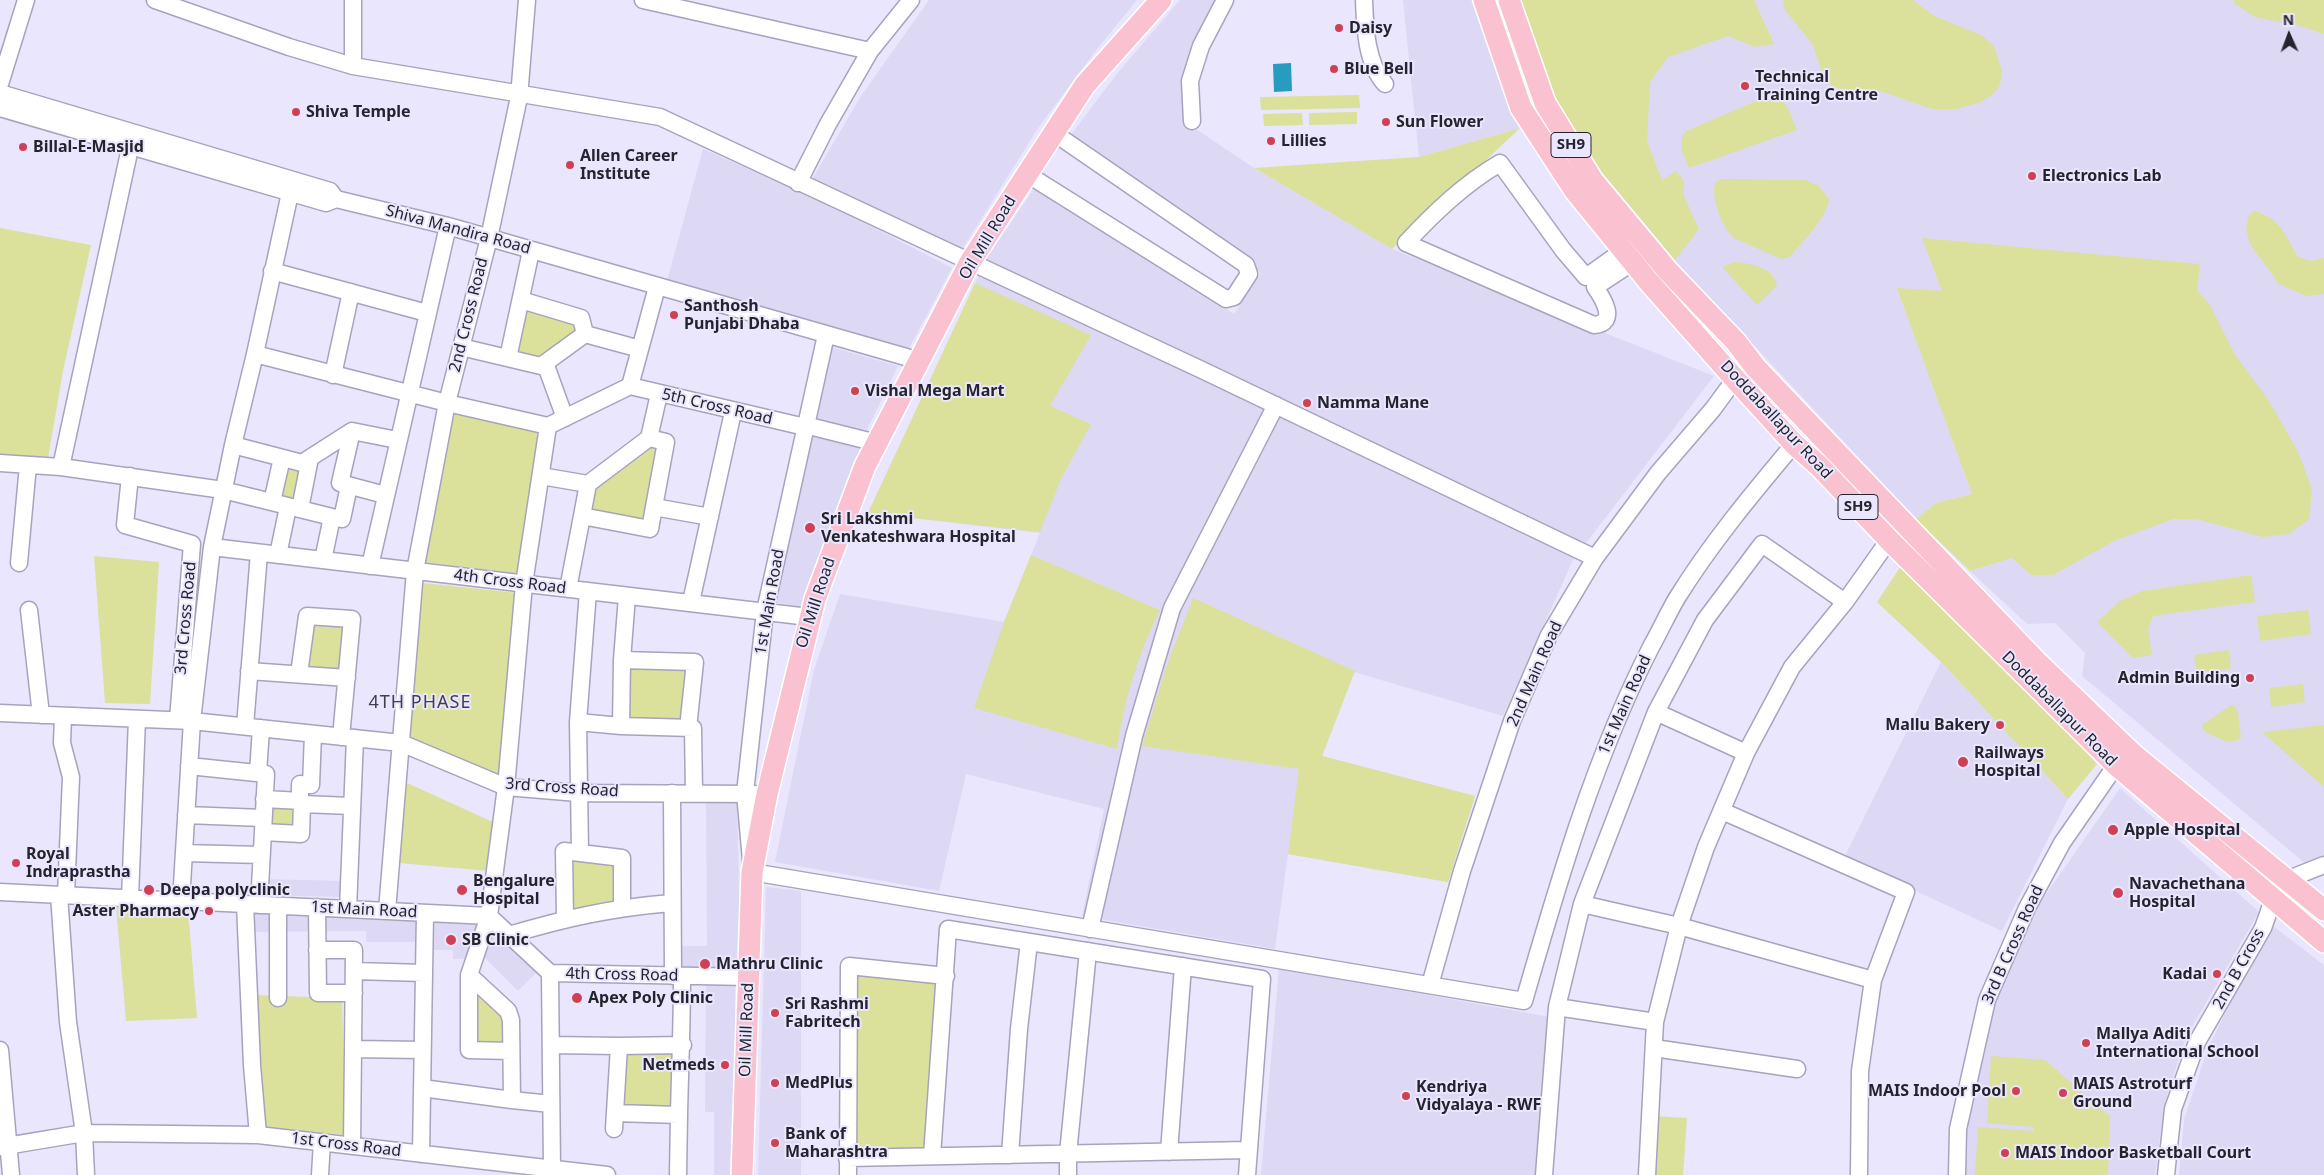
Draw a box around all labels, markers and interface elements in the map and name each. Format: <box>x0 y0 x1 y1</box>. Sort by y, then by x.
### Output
north arrow <box>2264 10 2314 60</box>
text: N <box>2282 10 2294 29</box>
place label: Daisy <box>1349 18 1392 38</box>
marker: Daisy <box>1333 22 1345 34</box>
place label: Blue Bell <box>1344 59 1413 79</box>
marker: Blue Bell <box>1328 63 1340 75</box>
place label: Technical Training Centre <box>1755 67 1878 105</box>
marker: Technical Training Centre <box>1739 80 1751 92</box>
place label: Shiva Temple <box>306 102 411 122</box>
marker: Shiva Temple <box>290 106 302 118</box>
place label: Sun Flower <box>1396 112 1483 132</box>
marker: Sun Flower <box>1380 116 1392 128</box>
place label: Lillies <box>1281 131 1327 151</box>
road number: SH9 <box>1551 132 1591 158</box>
marker: Lillies <box>1265 135 1277 147</box>
place label: Billal-E-Masjid <box>33 137 144 157</box>
marker: Billal-E-Masjid <box>17 141 29 153</box>
place label: Allen Career Institute <box>580 146 678 184</box>
marker: Allen Career Institute <box>564 159 576 171</box>
place label: Electronics Lab <box>2042 166 2162 186</box>
marker: Electronics Lab <box>2026 170 2038 182</box>
street label: Oil Mill Road <box>955 193 1021 283</box>
street label: Shiva Mandira Road <box>383 201 533 259</box>
street label: 2nd Cross Road <box>446 256 492 374</box>
place label: Santhosh Punjabi Dhaba <box>684 296 800 334</box>
marker: Santhosh Punjabi Dhaba <box>668 309 680 321</box>
street label: Doddaballapur Road <box>1716 357 1836 483</box>
place label: Vishal Mega Mart <box>865 381 1004 401</box>
street label: 5th Cross Road <box>660 385 774 429</box>
marker: Vishal Mega Mart <box>849 385 861 397</box>
place label: Namma Mane <box>1317 393 1429 413</box>
marker: Namma Mane <box>1301 397 1313 409</box>
road number: SH9 <box>1838 494 1878 520</box>
place label: Sri Lakshmi Venkateshwara Hospital <box>821 509 1016 547</box>
marker: Sri Lakshmi Venkateshwara Hospital <box>803 521 817 535</box>
street label: 1st Main Road <box>751 548 789 656</box>
street label: Oil Mill Road <box>792 555 840 651</box>
street label: 3rd Cross Road <box>171 561 201 675</box>
street label: 4th Cross Road <box>453 566 567 598</box>
street label: 2nd Main Road <box>1503 618 1567 730</box>
street label: Doddaballapur Road <box>1997 647 2121 771</box>
street label: 1st Main Road <box>1594 652 1656 758</box>
place label: Admin Building <box>2118 668 2240 688</box>
marker: Admin Building <box>2244 672 2256 684</box>
district label: 4TH PHASE <box>367 692 473 714</box>
place label: Mallu Bakery <box>1885 715 1990 735</box>
marker: Mallu Bakery <box>1994 719 2006 731</box>
place label: Railways Hospital <box>1974 743 2044 781</box>
marker: Railways Hospital <box>1956 755 1970 769</box>
street label: 3rd Cross Road <box>505 774 619 802</box>
place label: Apple Hospital <box>2124 820 2240 840</box>
marker: Apple Hospital <box>2106 823 2120 837</box>
place label: Royal Indraprastha <box>26 844 131 882</box>
marker: Royal Indraprastha <box>10 857 22 869</box>
place label: Bengalure Hospital <box>473 871 555 909</box>
place label: Navachethana Hospital <box>2129 874 2245 912</box>
place label: Deepa polyclinic <box>160 880 290 900</box>
marker: Deepa polyclinic <box>142 883 156 897</box>
marker: Bengalure Hospital <box>455 883 469 897</box>
street label: 3rd B Cross Road <box>1978 883 2048 1007</box>
marker: Navachethana Hospital <box>2111 886 2125 900</box>
street label: 1st Main Road <box>310 898 418 922</box>
place label: Aster Pharmacy <box>72 901 199 921</box>
marker: Aster Pharmacy <box>203 905 215 917</box>
street label: 2nd B Cross <box>2209 925 2269 1013</box>
place label: SB Clinic <box>462 930 529 950</box>
marker: SB Clinic <box>444 933 458 947</box>
place label: Mathru Clinic <box>716 954 823 974</box>
marker: Mathru Clinic <box>698 957 712 971</box>
street label: 4th Cross Road <box>565 964 679 986</box>
place label: Kadai <box>2162 964 2207 984</box>
marker: Kadai <box>2211 968 2223 980</box>
street label: Oil Mill Road <box>736 982 758 1078</box>
place label: Apex Poly Clinic <box>588 988 713 1008</box>
marker: Apex Poly Clinic <box>570 991 584 1005</box>
place label: Sri Rashmi Fabritech <box>785 994 869 1032</box>
marker: Sri Rashmi Fabritech <box>769 1007 781 1019</box>
place label: Mallya Aditi International School <box>2096 1024 2259 1062</box>
marker: Mallya Aditi International School <box>2080 1037 2092 1049</box>
place label: Netmeds <box>642 1055 715 1075</box>
marker: Netmeds <box>719 1059 731 1071</box>
place label: MedPlus <box>785 1073 853 1093</box>
place label: MAIS Astroturf Ground <box>2073 1074 2192 1112</box>
marker: MedPlus <box>769 1077 781 1089</box>
place label: Kendriya Vidyalaya - RWF <box>1416 1077 1541 1115</box>
place label: MAIS Indoor Pool <box>1868 1081 2006 1101</box>
marker: MAIS Indoor Pool <box>2010 1085 2022 1097</box>
marker: MAIS Astroturf Ground <box>2057 1087 2069 1099</box>
marker: Kendriya Vidyalaya - RWF <box>1400 1090 1412 1102</box>
place label: Bank of Maharashtra <box>785 1124 888 1162</box>
street label: 1st Cross Road <box>290 1129 402 1161</box>
marker: Bank of Maharashtra <box>769 1137 781 1149</box>
place label: MAIS Indoor Basketball Court <box>2015 1143 2251 1163</box>
marker: MAIS Indoor Basketball Court <box>1999 1147 2011 1159</box>

